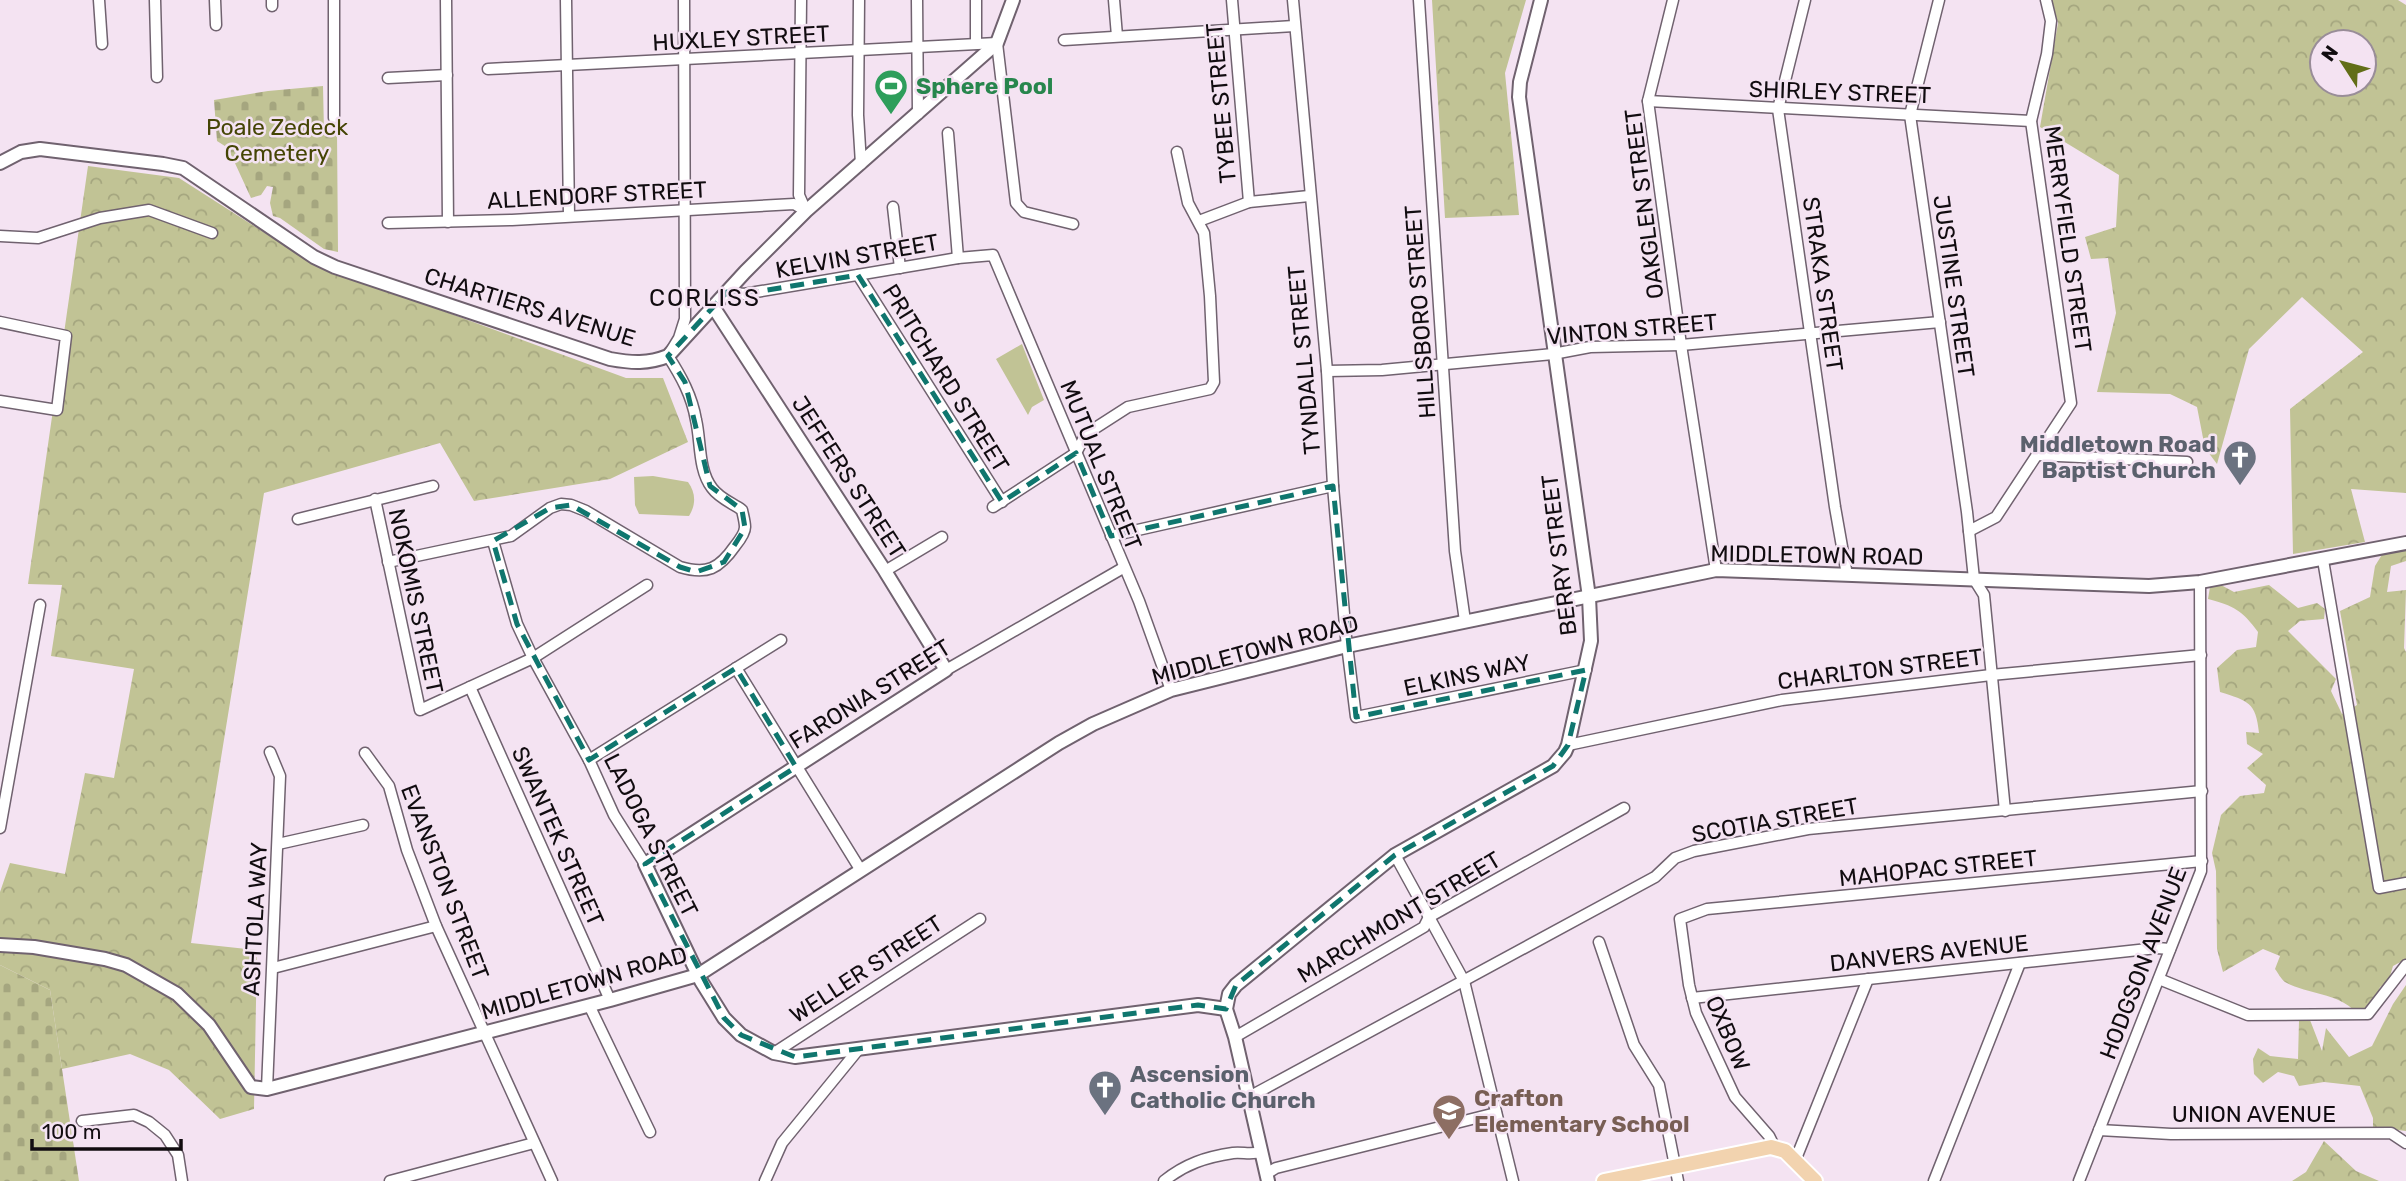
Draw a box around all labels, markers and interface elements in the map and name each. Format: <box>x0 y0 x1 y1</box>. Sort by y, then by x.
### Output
street label: HUXLEY STREET <box>652 19 830 57</box>
street label: TYBEE STREET <box>1200 22 1242 184</box>
north arrow <box>2308 28 2378 98</box>
text: N <box>2316 41 2343 66</box>
sports icon: Sphere Pool <box>872 67 910 116</box>
place label: Sphere Pool <box>916 72 1053 100</box>
street label: SHIRLEY STREET <box>1748 75 1932 109</box>
street label: OAKGLEN STREET <box>1618 107 1670 301</box>
park label: Poale Zedeck Cemetery <box>206 113 348 167</box>
street label: MERRYFIELD STREET <box>2038 124 2098 354</box>
street label: ALLENDORF STREET <box>486 175 708 215</box>
street label: JUSTINE STREET <box>1927 193 1981 379</box>
street label: STRAKA STREET <box>1797 195 1849 373</box>
street label: HILLSBORO STREET <box>1399 204 1441 420</box>
street label: KELVIN STREET <box>773 228 941 284</box>
street label: CHARTIERS AVENUE <box>421 262 639 352</box>
street label: TYNDALL STREET <box>1282 264 1326 456</box>
street label: PRITCHARD STREET <box>877 279 1015 477</box>
district label: CORLISS <box>649 284 761 312</box>
street label: VINTON STREET <box>1546 308 1718 350</box>
street label: MUTUAL STREET <box>1054 376 1148 554</box>
street label: JEFFERS STREET <box>786 391 912 563</box>
place label: Middletown Road Baptist Church <box>2020 430 2216 484</box>
church icon: Middletown Road Baptist Church <box>2221 438 2259 487</box>
street label: BERRY STREET <box>1535 473 1583 637</box>
street label: NOKOMIS STREET <box>383 506 449 696</box>
street label: MIDDLETOWN ROAD <box>1710 539 1924 571</box>
street label: MIDDLETOWN ROAD <box>1148 609 1362 691</box>
street label: FARONIA STREET <box>784 633 956 755</box>
street label: CHARLTON STREET <box>1776 643 1984 695</box>
street label: ELKINS WAY <box>1401 648 1533 702</box>
street label: SWANTEK STREET <box>506 742 610 930</box>
street label: LADOGA STREET <box>598 749 704 921</box>
street label: EVANSTON STREET <box>395 780 495 984</box>
street label: SCOTIA STREET <box>1690 792 1860 848</box>
street label: ASHTOLA WAY <box>237 841 273 997</box>
street label: MAHOPAC STREET <box>1837 844 2039 892</box>
street label: MARCHMONT STREET <box>1292 845 1506 989</box>
street label: HODGSON AVENUE <box>2093 863 2193 1063</box>
street label: WELLER STREET <box>784 909 948 1029</box>
street label: DANVERS AVENUE <box>1828 929 2030 977</box>
street label: MIDDLETOWN ROAD <box>478 940 690 1026</box>
street label: OXBOW <box>1700 991 1756 1075</box>
place label: Ascension Catholic Church <box>1130 1060 1316 1114</box>
church icon: Ascension Catholic Church <box>1086 1068 1124 1117</box>
place label: Crafton Elementary School <box>1474 1084 1690 1138</box>
school or university icon: Crafton Elementary School <box>1430 1092 1468 1141</box>
street label: UNION AVENUE <box>2172 1100 2336 1128</box>
scale bar <box>32 1108 180 1152</box>
text: 100 m <box>42 1119 101 1144</box>

